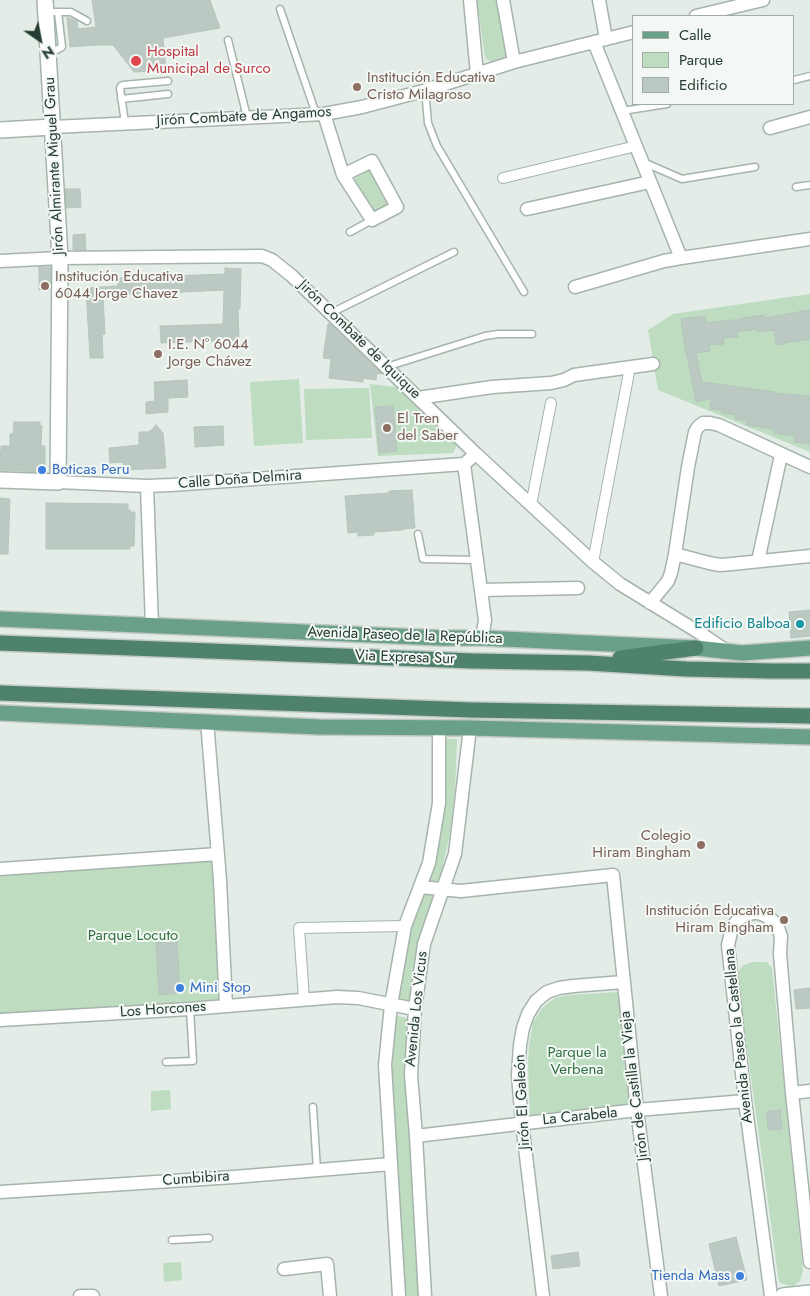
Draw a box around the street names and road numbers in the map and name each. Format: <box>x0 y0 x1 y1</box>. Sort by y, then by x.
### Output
street label: Jirón Almirante Miguel Grau <box>41 77 69 255</box>
street label: Jirón Combate de Angamos <box>156 103 332 131</box>
street label: Jirón Combate de Iquique <box>294 277 424 403</box>
street label: Calle Doña Delmira <box>178 467 302 493</box>
street label: Avenida Paseo de la República <box>307 624 503 648</box>
street label: Via Expresa Sur <box>355 647 455 669</box>
street label: Avenida Paseo la Castellana <box>721 948 757 1124</box>
street label: Avenida Los Vicus <box>402 951 432 1067</box>
street label: Los Horcones <box>119 998 207 1022</box>
street label: Jirón de Castilla la Vieja <box>617 1010 653 1162</box>
street label: Jirón El Galeón <box>512 1054 534 1150</box>
street label: La Carabela <box>542 1104 618 1130</box>
street label: Cumbibira <box>162 1168 230 1190</box>

